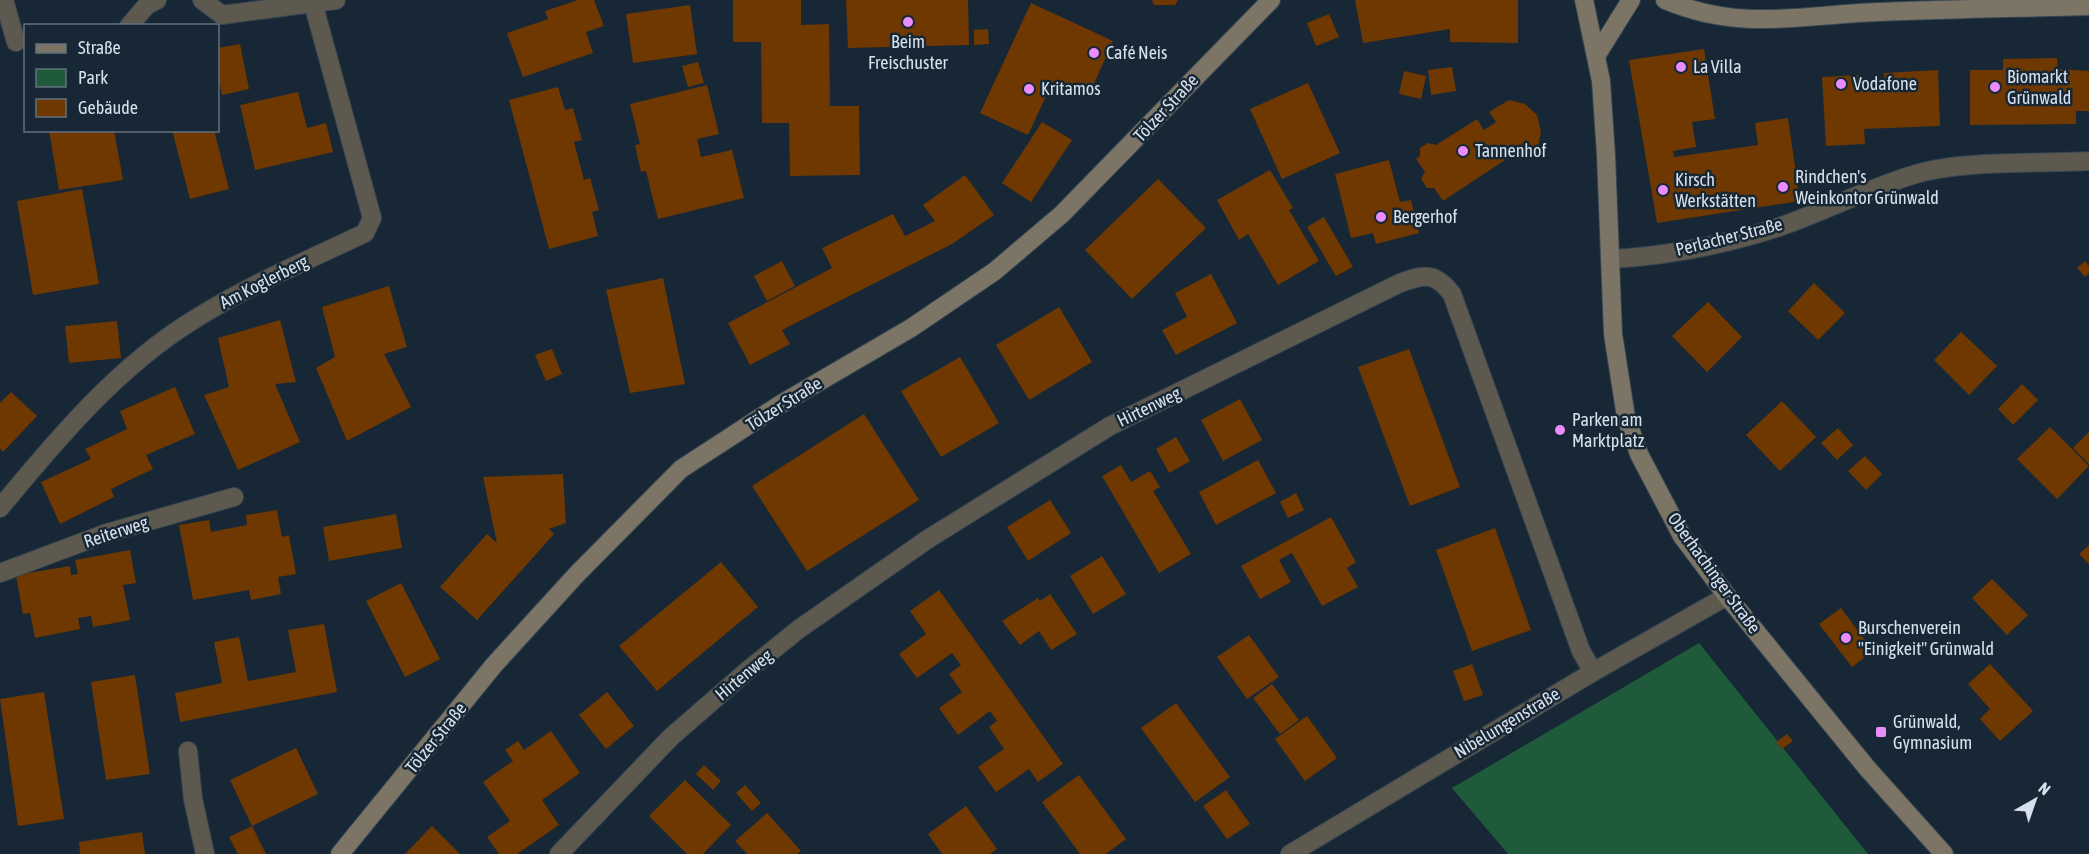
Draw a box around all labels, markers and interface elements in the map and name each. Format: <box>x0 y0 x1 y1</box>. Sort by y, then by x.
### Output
marker: Beim Freischuster <box>901 15 915 29</box>
legend <box>24 24 219 132</box>
place label: Beim Freischuster <box>868 31 949 73</box>
text: Straße <box>78 37 121 58</box>
place label: Café Neis <box>1106 42 1167 63</box>
marker: Café Neis <box>1087 46 1101 60</box>
place label: La Villa <box>1693 56 1742 77</box>
marker: La Villa <box>1674 60 1688 74</box>
place label: Biomarkt Grünwald <box>2007 66 2071 108</box>
text: Park <box>78 67 108 88</box>
street label: Tölzer Straße <box>1129 69 1202 146</box>
place label: Vodafone <box>1853 73 1917 94</box>
marker: Vodafone <box>1834 77 1848 91</box>
place label: Kritamos <box>1041 78 1101 99</box>
marker: Biomarkt Grünwald <box>1988 80 2002 94</box>
marker: Kritamos <box>1022 82 1036 96</box>
text: Gebäude <box>78 97 138 118</box>
place label: Tannenhof <box>1475 140 1547 161</box>
marker: Tannenhof <box>1456 144 1470 158</box>
place label: Rindchen's Weinkontor Grünwald <box>1795 166 1939 208</box>
place label: Kirsch Werkstätten <box>1675 169 1756 211</box>
marker: Rindchen's Weinkontor Grünwald <box>1776 180 1790 194</box>
marker: Kirsch Werkstätten <box>1656 183 1670 197</box>
place label: Bergerhof <box>1393 206 1458 227</box>
marker: Bergerhof <box>1374 210 1388 224</box>
street label: Perlacher Straße <box>1673 213 1784 260</box>
street label: Am Koglerberg <box>216 250 312 313</box>
street label: Tölzer Straße <box>742 372 825 435</box>
street label: Hirtenweg <box>1114 382 1184 431</box>
place label: Parken am Marktplatz <box>1572 409 1645 451</box>
marker: Parken am Marktplatz <box>1553 423 1567 437</box>
street label: Oberhachinger Straße <box>1664 508 1765 637</box>
street label: Reiterweg <box>81 511 151 552</box>
place label: Burschenverein "Einigkeit" Grünwald <box>1858 617 1994 659</box>
marker: Burschenverein "Einigkeit" Grünwald <box>1839 631 1853 645</box>
street label: Hirtenweg <box>711 645 777 705</box>
street label: Nibelungenstraße <box>1450 683 1563 762</box>
street label: Tölzer Straße <box>401 698 471 777</box>
place label: Grünwald, Gymnasium <box>1893 711 1972 753</box>
marker: Grünwald, Gymnasium <box>1874 725 1888 739</box>
north arrow <box>2005 770 2065 830</box>
text: N <box>2035 779 2054 798</box>

